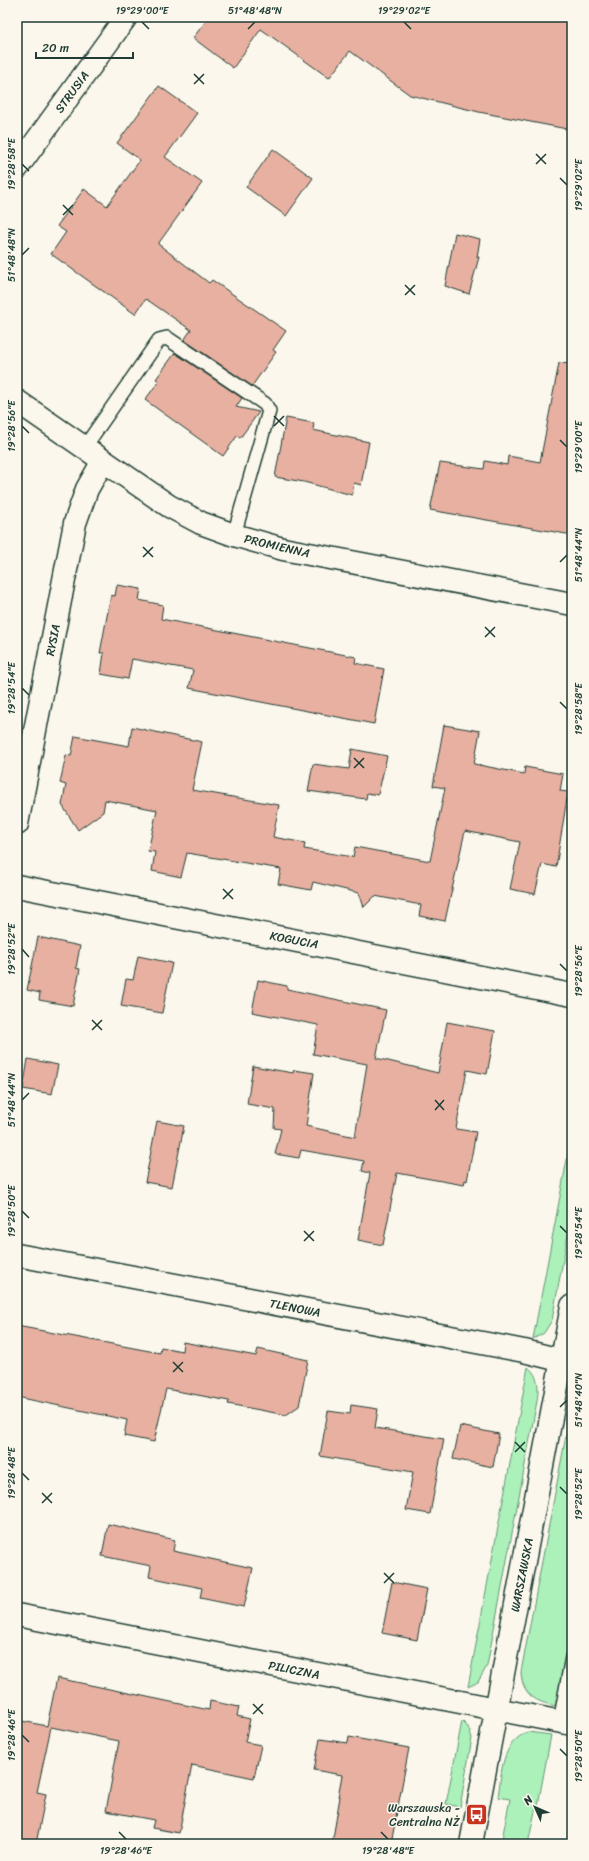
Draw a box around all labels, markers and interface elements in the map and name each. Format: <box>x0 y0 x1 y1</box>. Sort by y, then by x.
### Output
text: 19°29'00"E <box>116 2 170 20</box>
text: 51°48'48"N <box>228 2 282 20</box>
text: 19°29'02"E <box>378 2 432 20</box>
scale bar <box>36 34 133 60</box>
text: 20 m <box>42 37 69 59</box>
street label: STRUSIA <box>49 66 95 118</box>
text: 19°28'58"E <box>3 137 21 190</box>
text: 19°29'02"E <box>570 157 588 211</box>
text: 51°48'48"N <box>3 228 21 282</box>
text: 19°28'56"E <box>3 399 21 452</box>
text: 19°29'00"E <box>570 419 588 473</box>
street label: PROMIENNA <box>242 528 312 564</box>
text: 51°48'44"N <box>570 528 588 582</box>
street label: RYSIA <box>39 622 67 658</box>
text: 19°28'54"E <box>3 660 21 714</box>
text: 19°28'58"E <box>570 682 588 735</box>
text: 19°28'52"E <box>3 922 21 975</box>
street label: KOGUCIA <box>268 925 320 956</box>
text: 19°28'56"E <box>570 944 588 997</box>
text: 51°48'44"N <box>3 1073 21 1127</box>
text: 19°28'50"E <box>3 1183 21 1237</box>
text: 19°28'54"E <box>570 1205 588 1259</box>
street label: TLENOWA <box>268 1292 322 1324</box>
text: 51°48'40"N <box>570 1373 588 1427</box>
text: 19°28'48"E <box>3 1445 21 1499</box>
text: 19°28'52"E <box>570 1467 588 1520</box>
street label: WARSZAWSKA <box>504 1536 540 1614</box>
street label: PILICZNA <box>266 1654 322 1686</box>
text: 19°28'46"E <box>3 1708 21 1761</box>
text: 19°28'50"E <box>570 1728 588 1782</box>
north arrow <box>515 1787 555 1827</box>
text: N <box>518 1791 538 1810</box>
place label: Warszawska - Centralna NŻ <box>388 1797 461 1833</box>
bus stop icon: Warszawska - Centralna NŻ <box>463 1802 489 1828</box>
text: 19°28'46"E <box>100 1842 153 1860</box>
text: 19°28'48"E <box>362 1842 416 1860</box>

